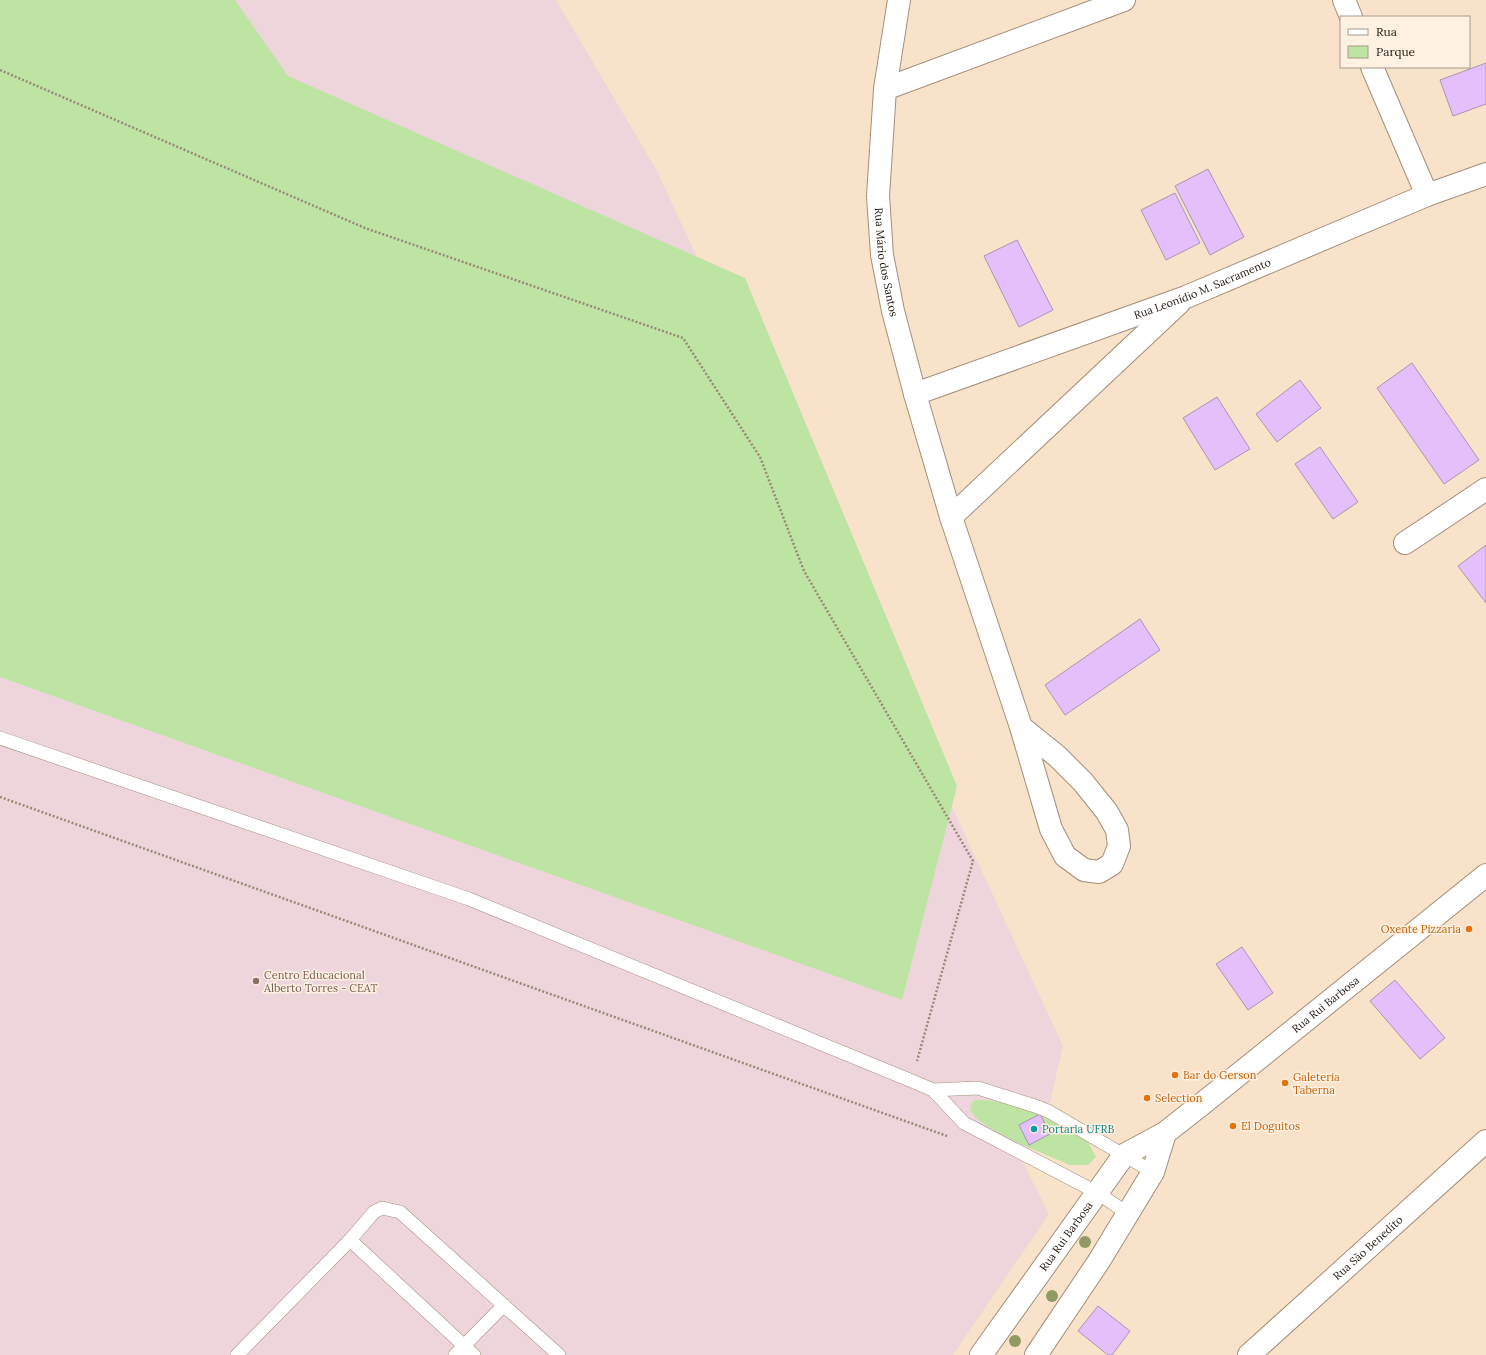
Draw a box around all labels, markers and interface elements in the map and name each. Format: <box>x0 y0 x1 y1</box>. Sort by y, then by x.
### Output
legend <box>1340 16 1470 68</box>
text: Rua <box>1376 24 1397 39</box>
text: Parque <box>1376 44 1416 59</box>
street label: Rua Mário dos Santos <box>872 207 901 318</box>
street label: Rua Leonídio M. Sacramento <box>1132 255 1273 322</box>
place label: Oxente Pizzaria <box>1381 922 1461 936</box>
marker: Oxente Pizzaria <box>1464 924 1474 934</box>
place label: Centro Educacional Alberto Torres - CEAT <box>263 968 377 995</box>
street label: Rua Rui Barbosa <box>1289 973 1362 1036</box>
marker: Centro Educacional Alberto Torres - CEAT <box>251 976 261 986</box>
place label: Bar do Gerson <box>1183 1068 1257 1082</box>
marker: Bar do Gerson <box>1170 1070 1180 1080</box>
place label: Galeteria Taberna <box>1293 1070 1340 1097</box>
marker: Galeteria Taberna <box>1280 1078 1290 1088</box>
place label: Selection <box>1155 1091 1203 1105</box>
marker: Selection <box>1142 1093 1152 1103</box>
place label: El Doguitos <box>1241 1119 1300 1133</box>
marker: El Doguitos <box>1228 1121 1238 1131</box>
place label: Portaria UFRB <box>1042 1122 1114 1136</box>
marker: Portaria UFRB <box>1029 1124 1039 1134</box>
street label: Rua Rui Barbosa <box>1036 1198 1096 1274</box>
street label: Rua São Benedito <box>1330 1213 1406 1283</box>

